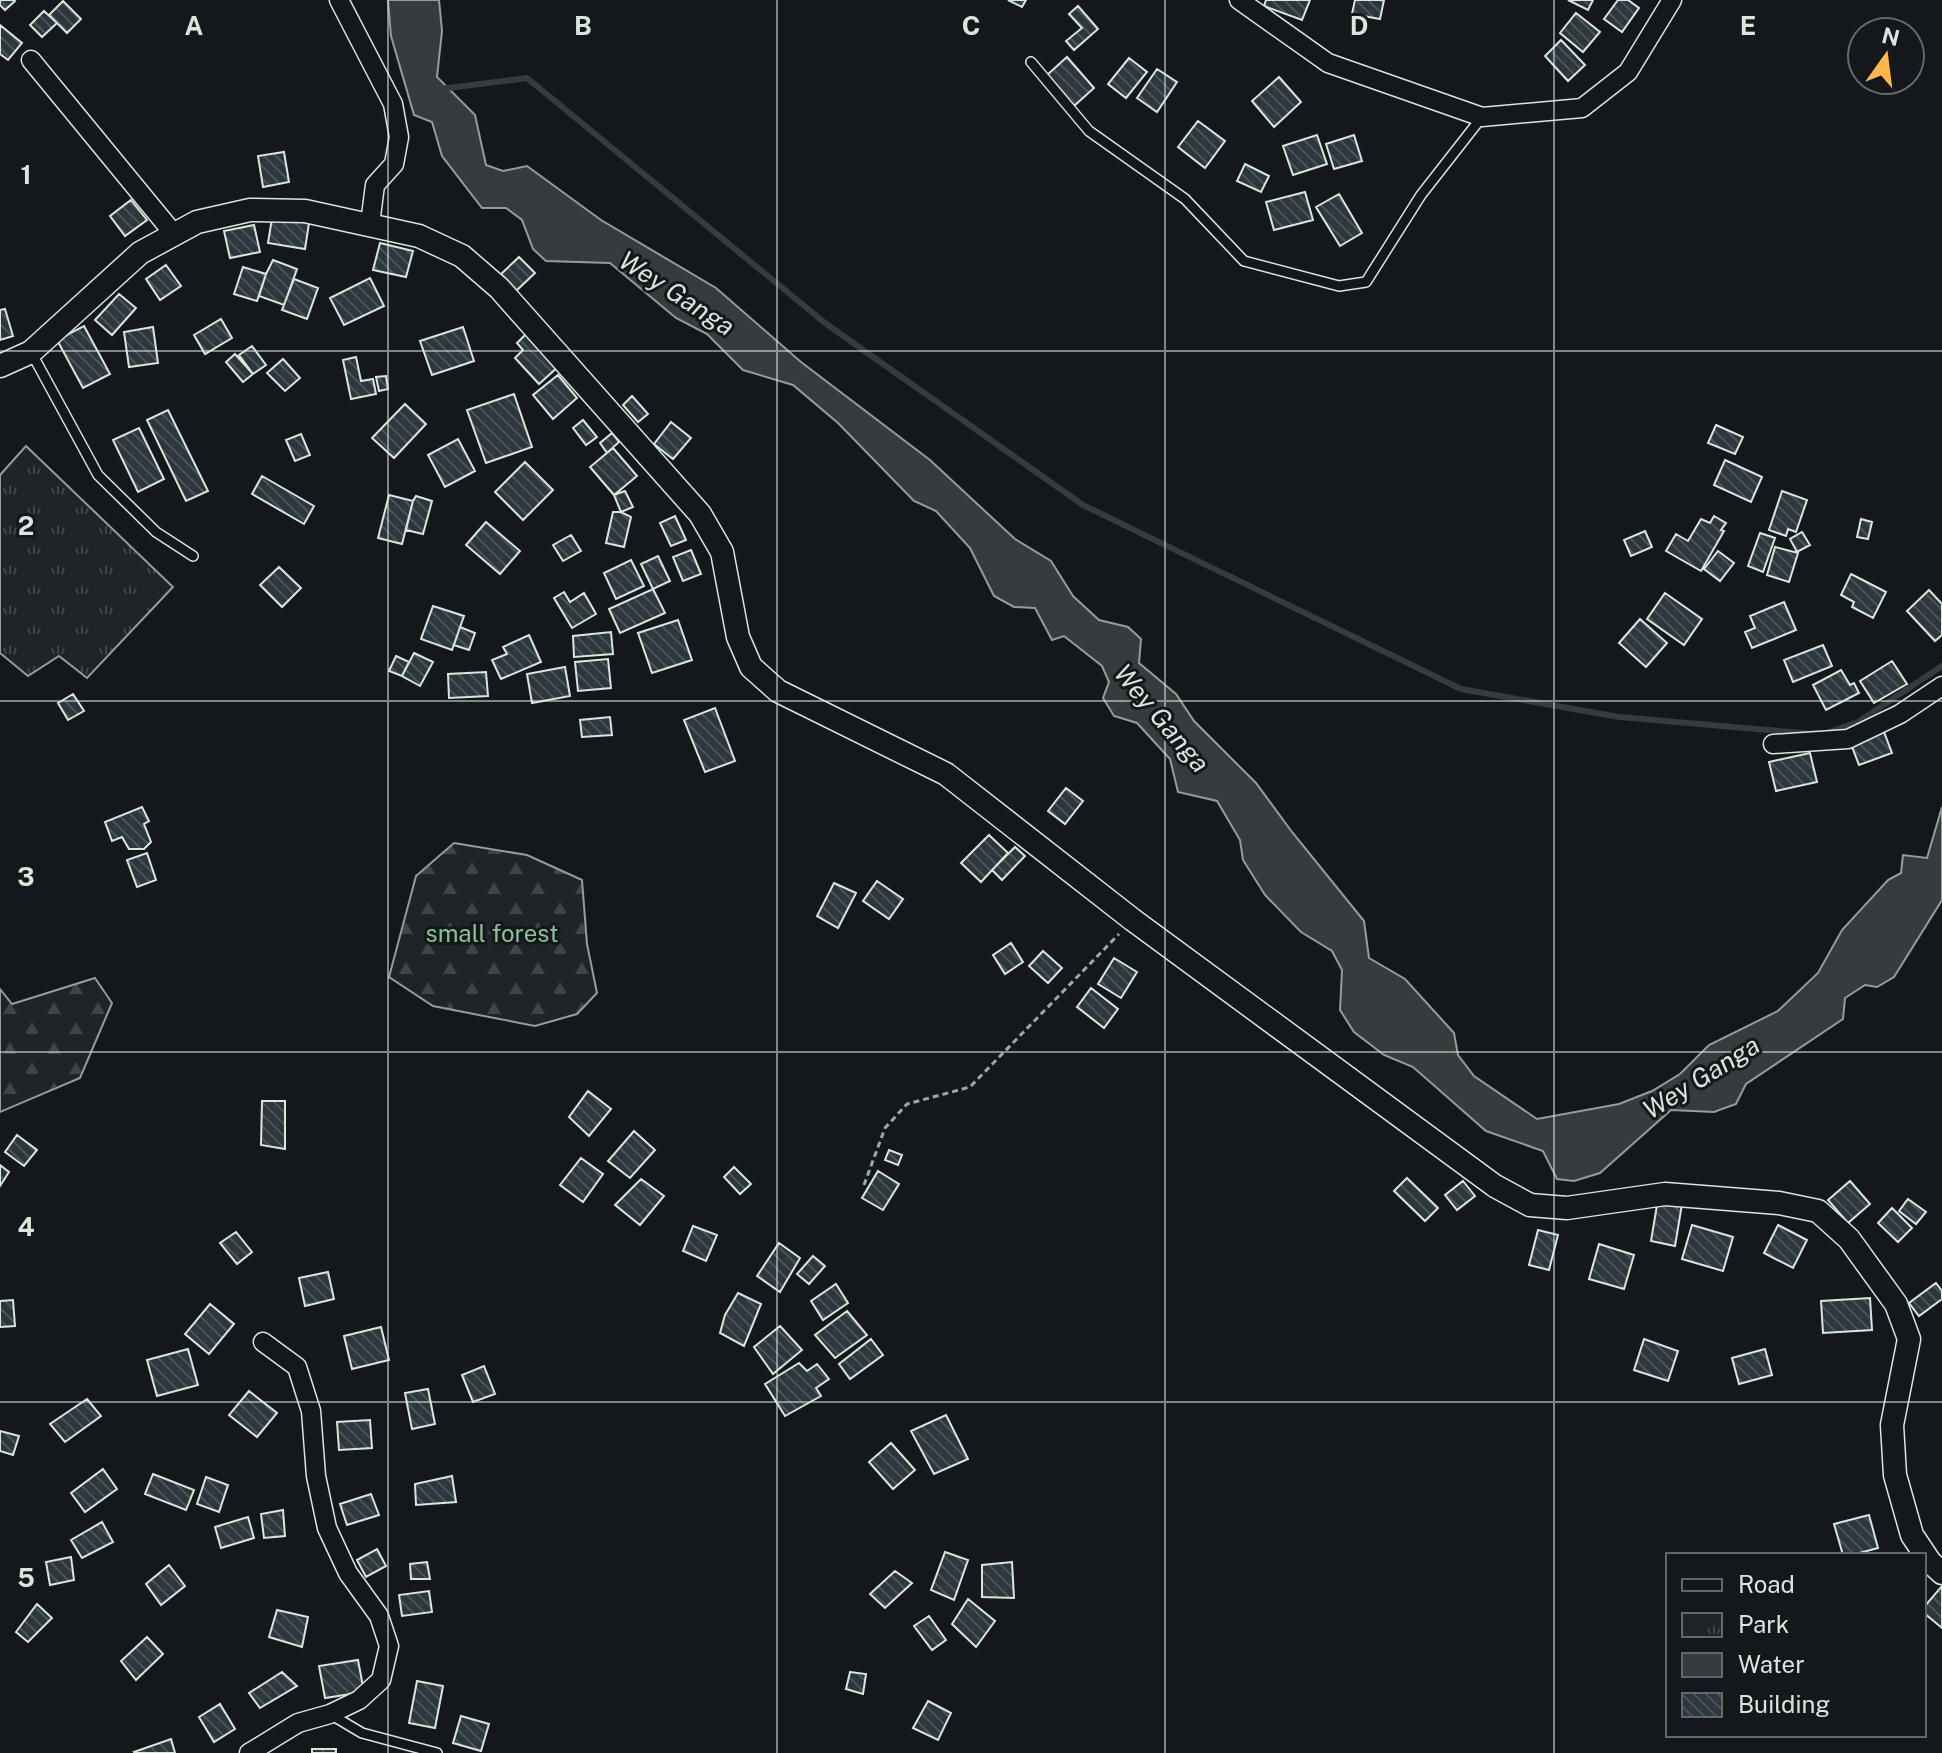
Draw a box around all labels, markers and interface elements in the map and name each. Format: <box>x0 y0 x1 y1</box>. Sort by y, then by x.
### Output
text: A <box>185 10 204 41</box>
text: B <box>574 10 592 41</box>
text: C <box>962 10 980 41</box>
text: D <box>1350 10 1368 41</box>
text: E <box>1740 10 1756 41</box>
north arrow <box>1846 16 1926 96</box>
text: N <box>1879 22 1902 51</box>
text: 1 <box>20 159 32 190</box>
water label: Wey Ganga <box>613 244 741 342</box>
text: 2 <box>18 510 34 541</box>
water label: Wey Ganga <box>1108 658 1216 778</box>
text: 3 <box>17 861 35 892</box>
park label: small forest <box>426 919 558 947</box>
water label: Wey Ganga <box>1637 1029 1765 1125</box>
text: 4 <box>17 1211 35 1242</box>
legend <box>1666 1553 1926 1737</box>
text: 5 <box>17 1562 35 1593</box>
text: Road <box>1738 1570 1795 1598</box>
text: Park <box>1738 1610 1789 1638</box>
text: Water <box>1738 1650 1805 1678</box>
text: Building <box>1738 1690 1830 1718</box>

